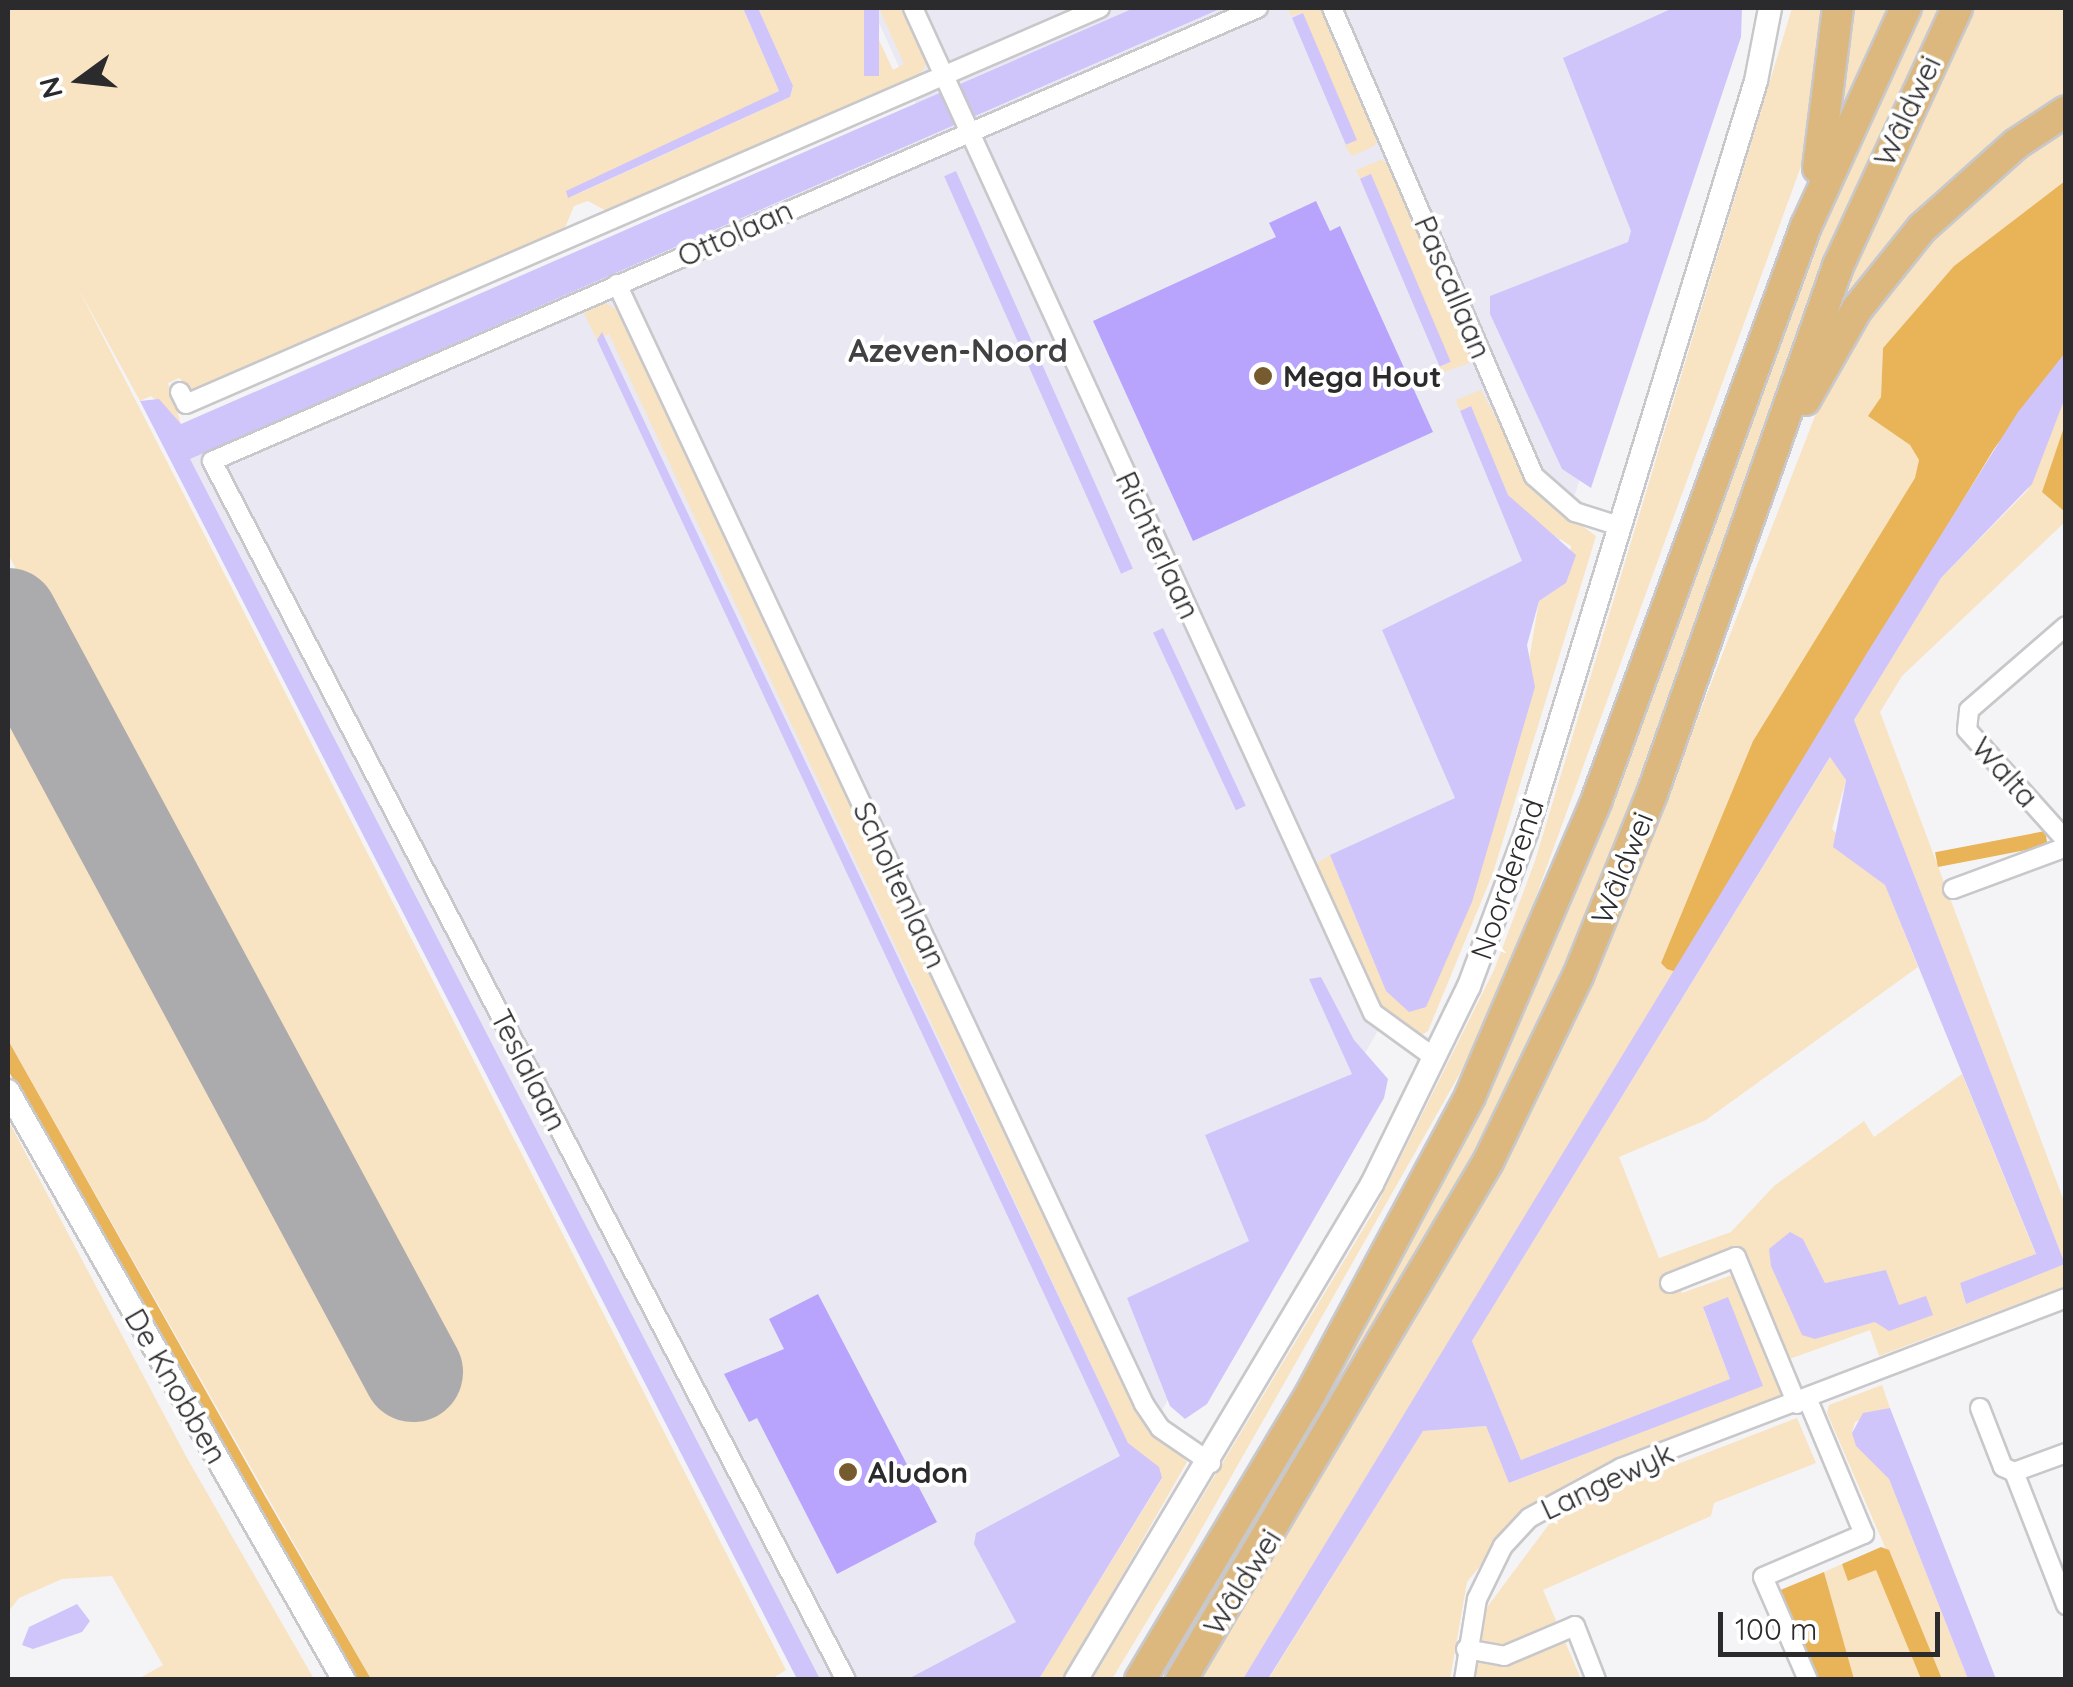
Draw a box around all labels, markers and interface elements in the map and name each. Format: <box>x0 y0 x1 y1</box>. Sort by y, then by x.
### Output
north arrow <box>30 30 130 130</box>
street label: Wâldwei <box>1866 50 1948 172</box>
text: N <box>31 73 70 102</box>
street label: Ottolaan <box>672 192 798 274</box>
street label: Pascallaan <box>1407 210 1499 364</box>
district label: Azeven-Noord <box>848 331 1068 369</box>
place label: Mega Hout <box>1283 358 1442 394</box>
marker: Mega Hout <box>1252 365 1274 387</box>
street label: Richterlaan <box>1108 466 1208 624</box>
street label: Walta <box>1964 729 2046 815</box>
street label: Noorderend <box>1463 794 1551 964</box>
street label: Scholtenlaan <box>846 796 954 974</box>
street label: Wâldwei <box>1583 807 1661 929</box>
street label: Teslalaan <box>483 1003 575 1137</box>
street label: De Knobben <box>117 1302 235 1470</box>
street label: Langewyk <box>1535 1435 1679 1527</box>
place label: Aludon <box>868 1454 968 1490</box>
marker: Aludon <box>837 1461 859 1483</box>
street label: Wâldwei <box>1196 1523 1288 1641</box>
scale bar <box>1723 1592 1946 1654</box>
text: 100 m <box>1735 1610 1817 1648</box>

